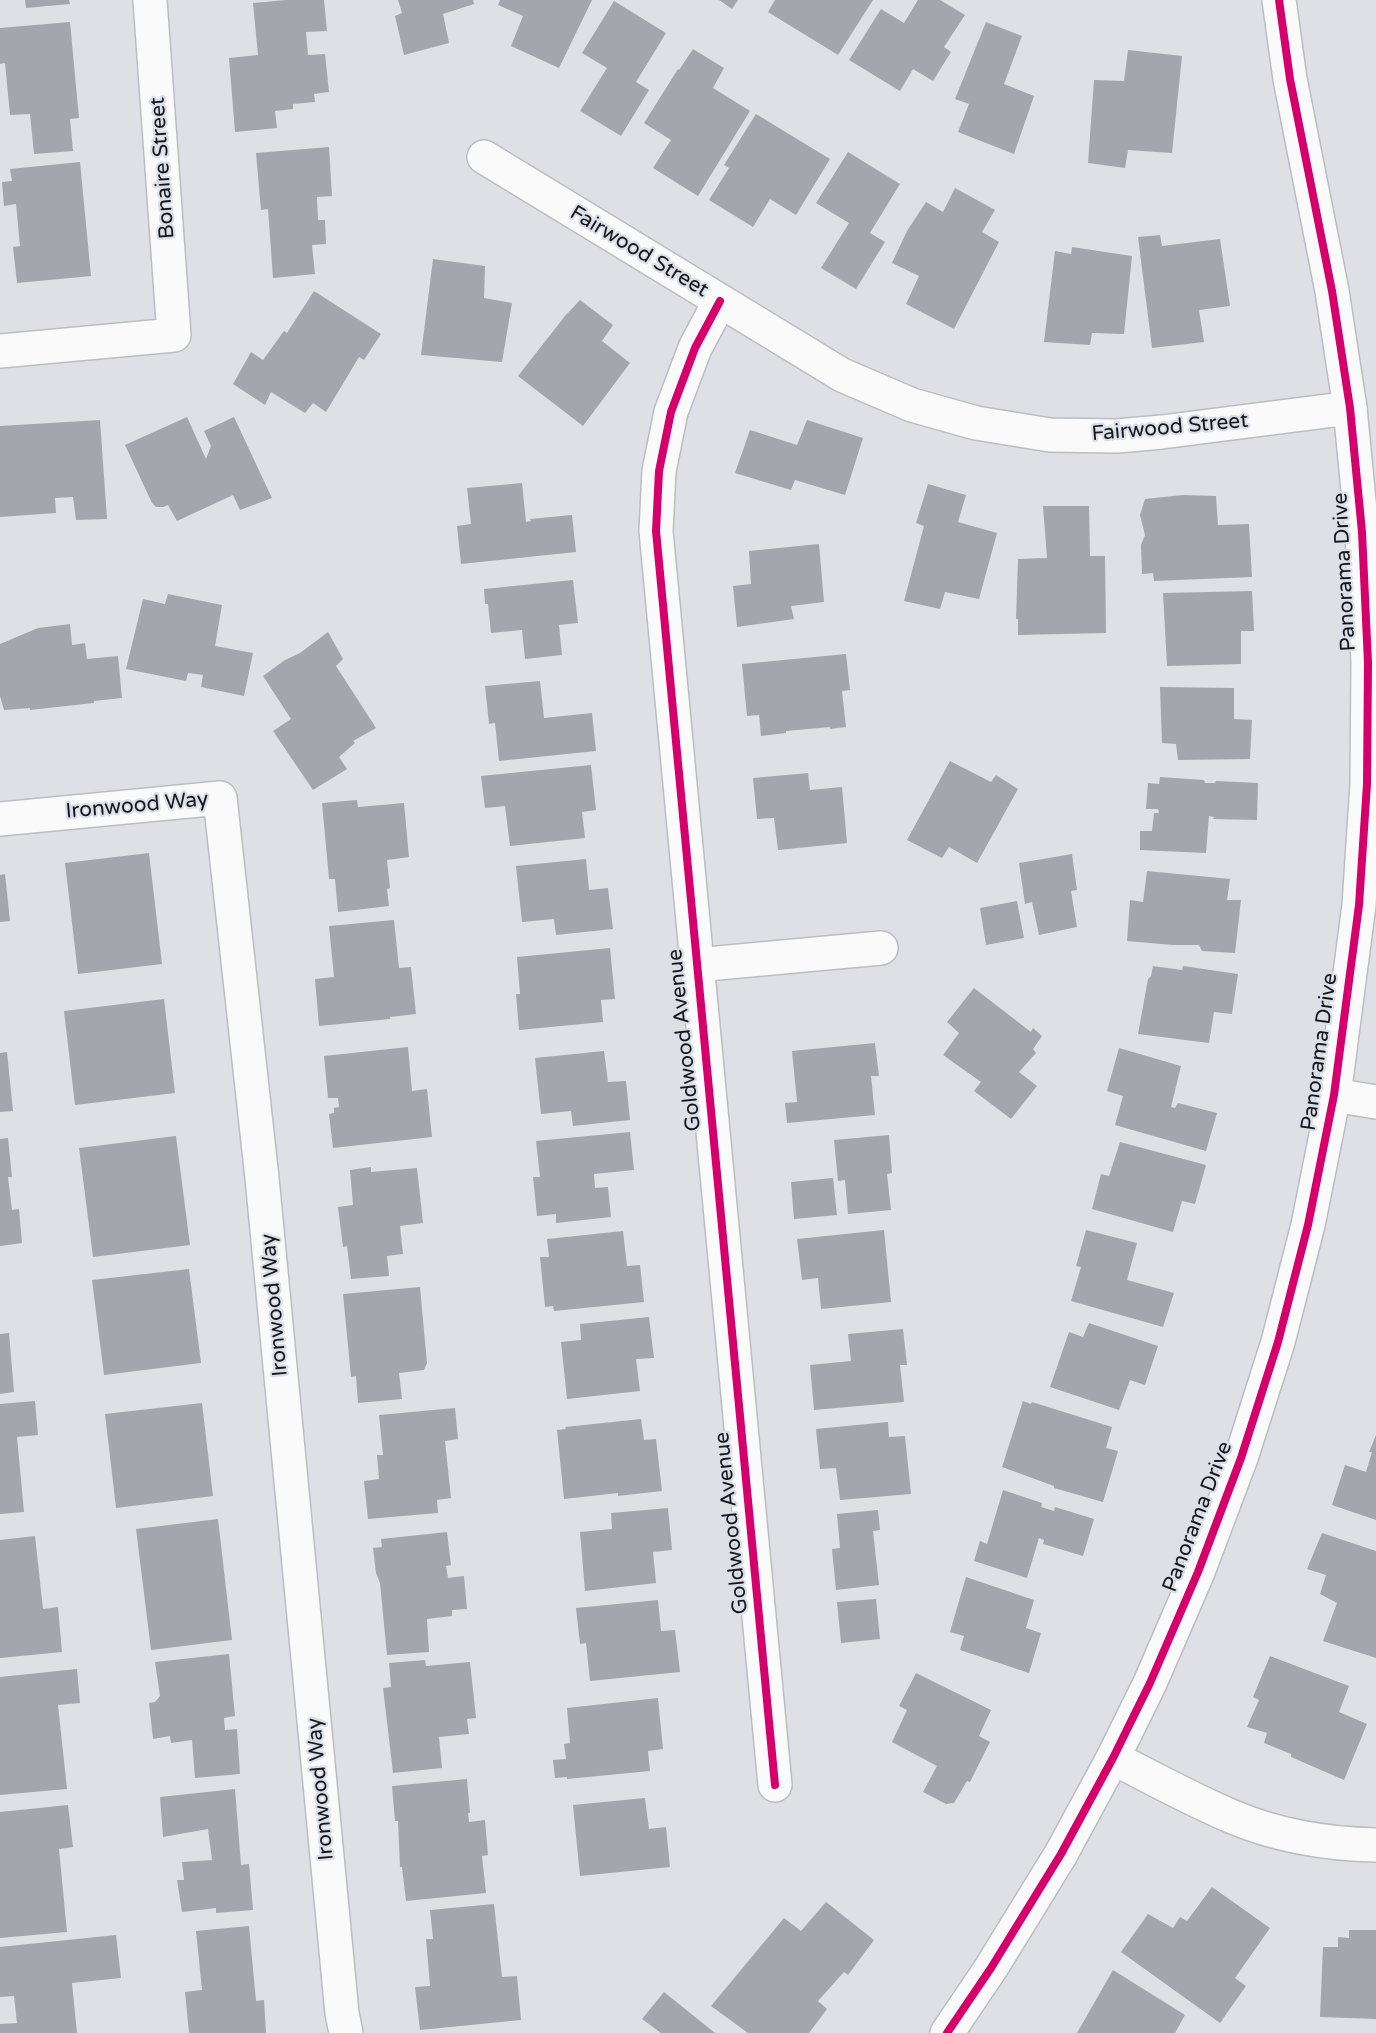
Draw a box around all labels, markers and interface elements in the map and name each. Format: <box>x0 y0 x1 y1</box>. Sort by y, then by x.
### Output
street label: Bonaire Street <box>145 96 181 240</box>
street label: Fairwood Street <box>565 201 713 303</box>
street label: Fairwood Street <box>1091 409 1249 447</box>
street label: Panorama Drive <box>1328 492 1362 652</box>
street label: Ironwood Way <box>65 787 209 825</box>
street label: Goldwood Avenue <box>663 948 707 1132</box>
street label: Panorama Drive <box>1296 972 1344 1132</box>
street label: Ironwood Way <box>256 1233 294 1377</box>
street label: Goldwood Avenue <box>710 1431 754 1615</box>
street label: Panorama Drive <box>1158 1438 1238 1596</box>
street label: Ironwood Way <box>302 1717 340 1861</box>

